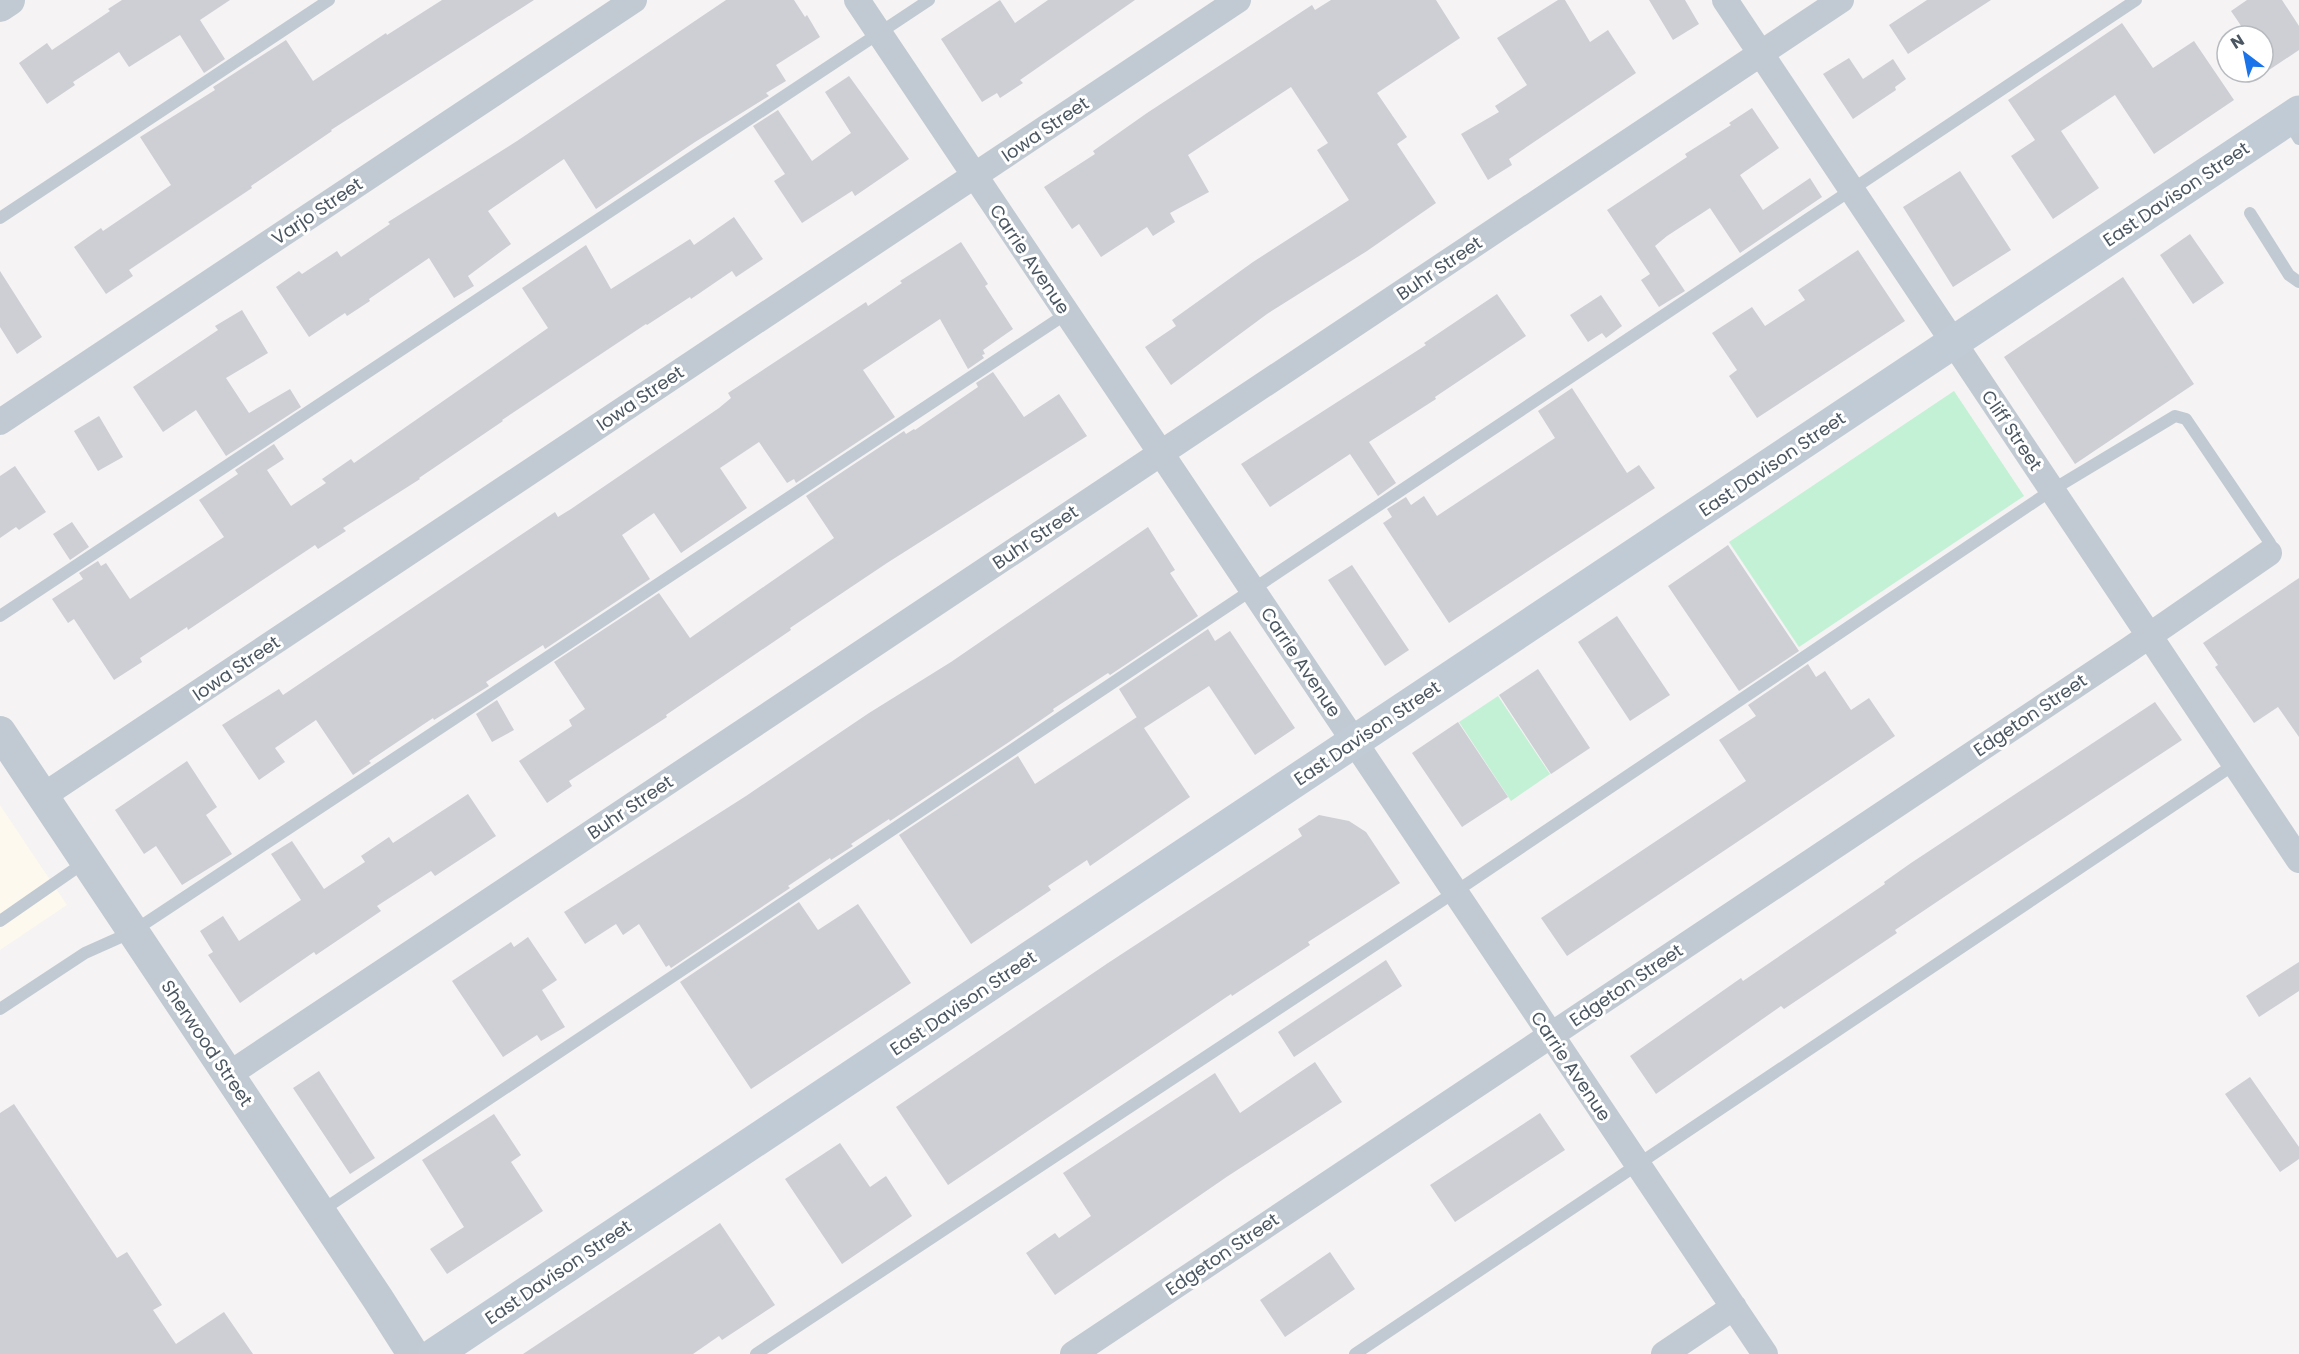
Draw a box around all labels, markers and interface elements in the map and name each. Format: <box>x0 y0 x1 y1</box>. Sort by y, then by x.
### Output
north arrow <box>2215 24 2275 84</box>
text: N <box>2226 29 2249 55</box>
street label: Iowa Street <box>996 91 1094 167</box>
street label: East Davison Street <box>2098 136 2254 252</box>
street label: Varjo Street <box>267 171 367 251</box>
street label: Carrie Avenue <box>984 199 1076 319</box>
street label: Buhr Street <box>1391 230 1487 306</box>
street label: Iowa Street <box>591 360 689 436</box>
street label: Cliff Street <box>1976 385 2048 475</box>
street label: East Davison Street <box>1694 406 1850 522</box>
street label: Buhr Street <box>987 499 1083 575</box>
street label: Carrie Avenue <box>1255 602 1347 722</box>
street label: Iowa Street <box>187 630 285 706</box>
street label: Edgeton Street <box>1968 668 2092 762</box>
street label: East Davison Street <box>1289 675 1445 791</box>
street label: Buhr Street <box>582 769 678 845</box>
street label: Edgeton Street <box>1564 938 1688 1032</box>
street label: East Davison Street <box>885 945 1041 1061</box>
street label: Sherwood Street <box>155 975 259 1111</box>
street label: Carrie Avenue <box>1525 1006 1617 1126</box>
street label: Edgeton Street <box>1160 1207 1284 1301</box>
street label: East Davison Street <box>480 1214 636 1330</box>

